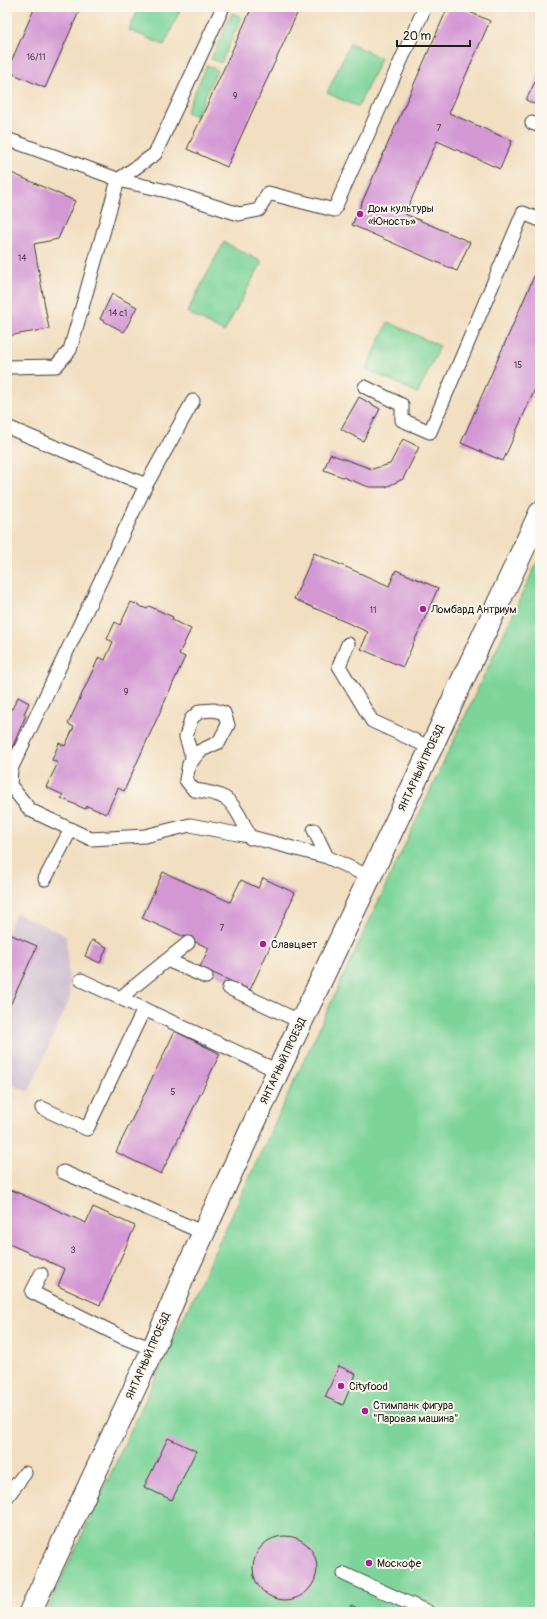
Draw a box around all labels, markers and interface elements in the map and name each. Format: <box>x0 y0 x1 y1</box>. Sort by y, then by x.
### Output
scale bar <box>397 22 470 48</box>
text: 20 m <box>403 29 432 44</box>
house number: 16/11 <box>26 52 46 63</box>
house number: 9 <box>233 91 238 102</box>
house number: 7 <box>437 123 442 134</box>
place label: Дом культуры «Юность» <box>367 202 434 228</box>
marker: Дом культуры «Юность» <box>355 209 365 219</box>
house number: 14 <box>18 253 27 264</box>
house number: 14 с1 <box>109 308 127 319</box>
house number: 15 <box>514 360 522 371</box>
place label: Ломбард Антриум <box>430 603 517 616</box>
marker: Ломбард Антриум <box>418 604 428 614</box>
house number: 11 <box>369 605 377 616</box>
house number: 9 <box>124 687 129 698</box>
street label: ЯНТАРНЫЙ ПРОЕЗД <box>395 722 447 813</box>
house number: 7 <box>220 923 225 934</box>
place label: Славцвет <box>271 938 318 951</box>
marker: Славцвет <box>258 939 268 949</box>
street label: ЯНТАРНЫЙ ПРОЕЗД <box>257 1015 309 1106</box>
house number: 5 <box>171 1087 176 1098</box>
house number: 3 <box>70 1245 76 1256</box>
street label: ЯНТАРНЫЙ ПРОЕЗД <box>123 1310 173 1402</box>
place label: Cityfood <box>349 1380 388 1393</box>
marker: Cityfood <box>336 1381 346 1391</box>
place label: Стимпанк фигура "Паровая машина" <box>373 1399 458 1425</box>
marker: Стимпанк фигура "Паровая машина" <box>360 1406 370 1416</box>
place label: Москофе <box>377 1557 422 1570</box>
marker: Москофе <box>364 1558 374 1568</box>

